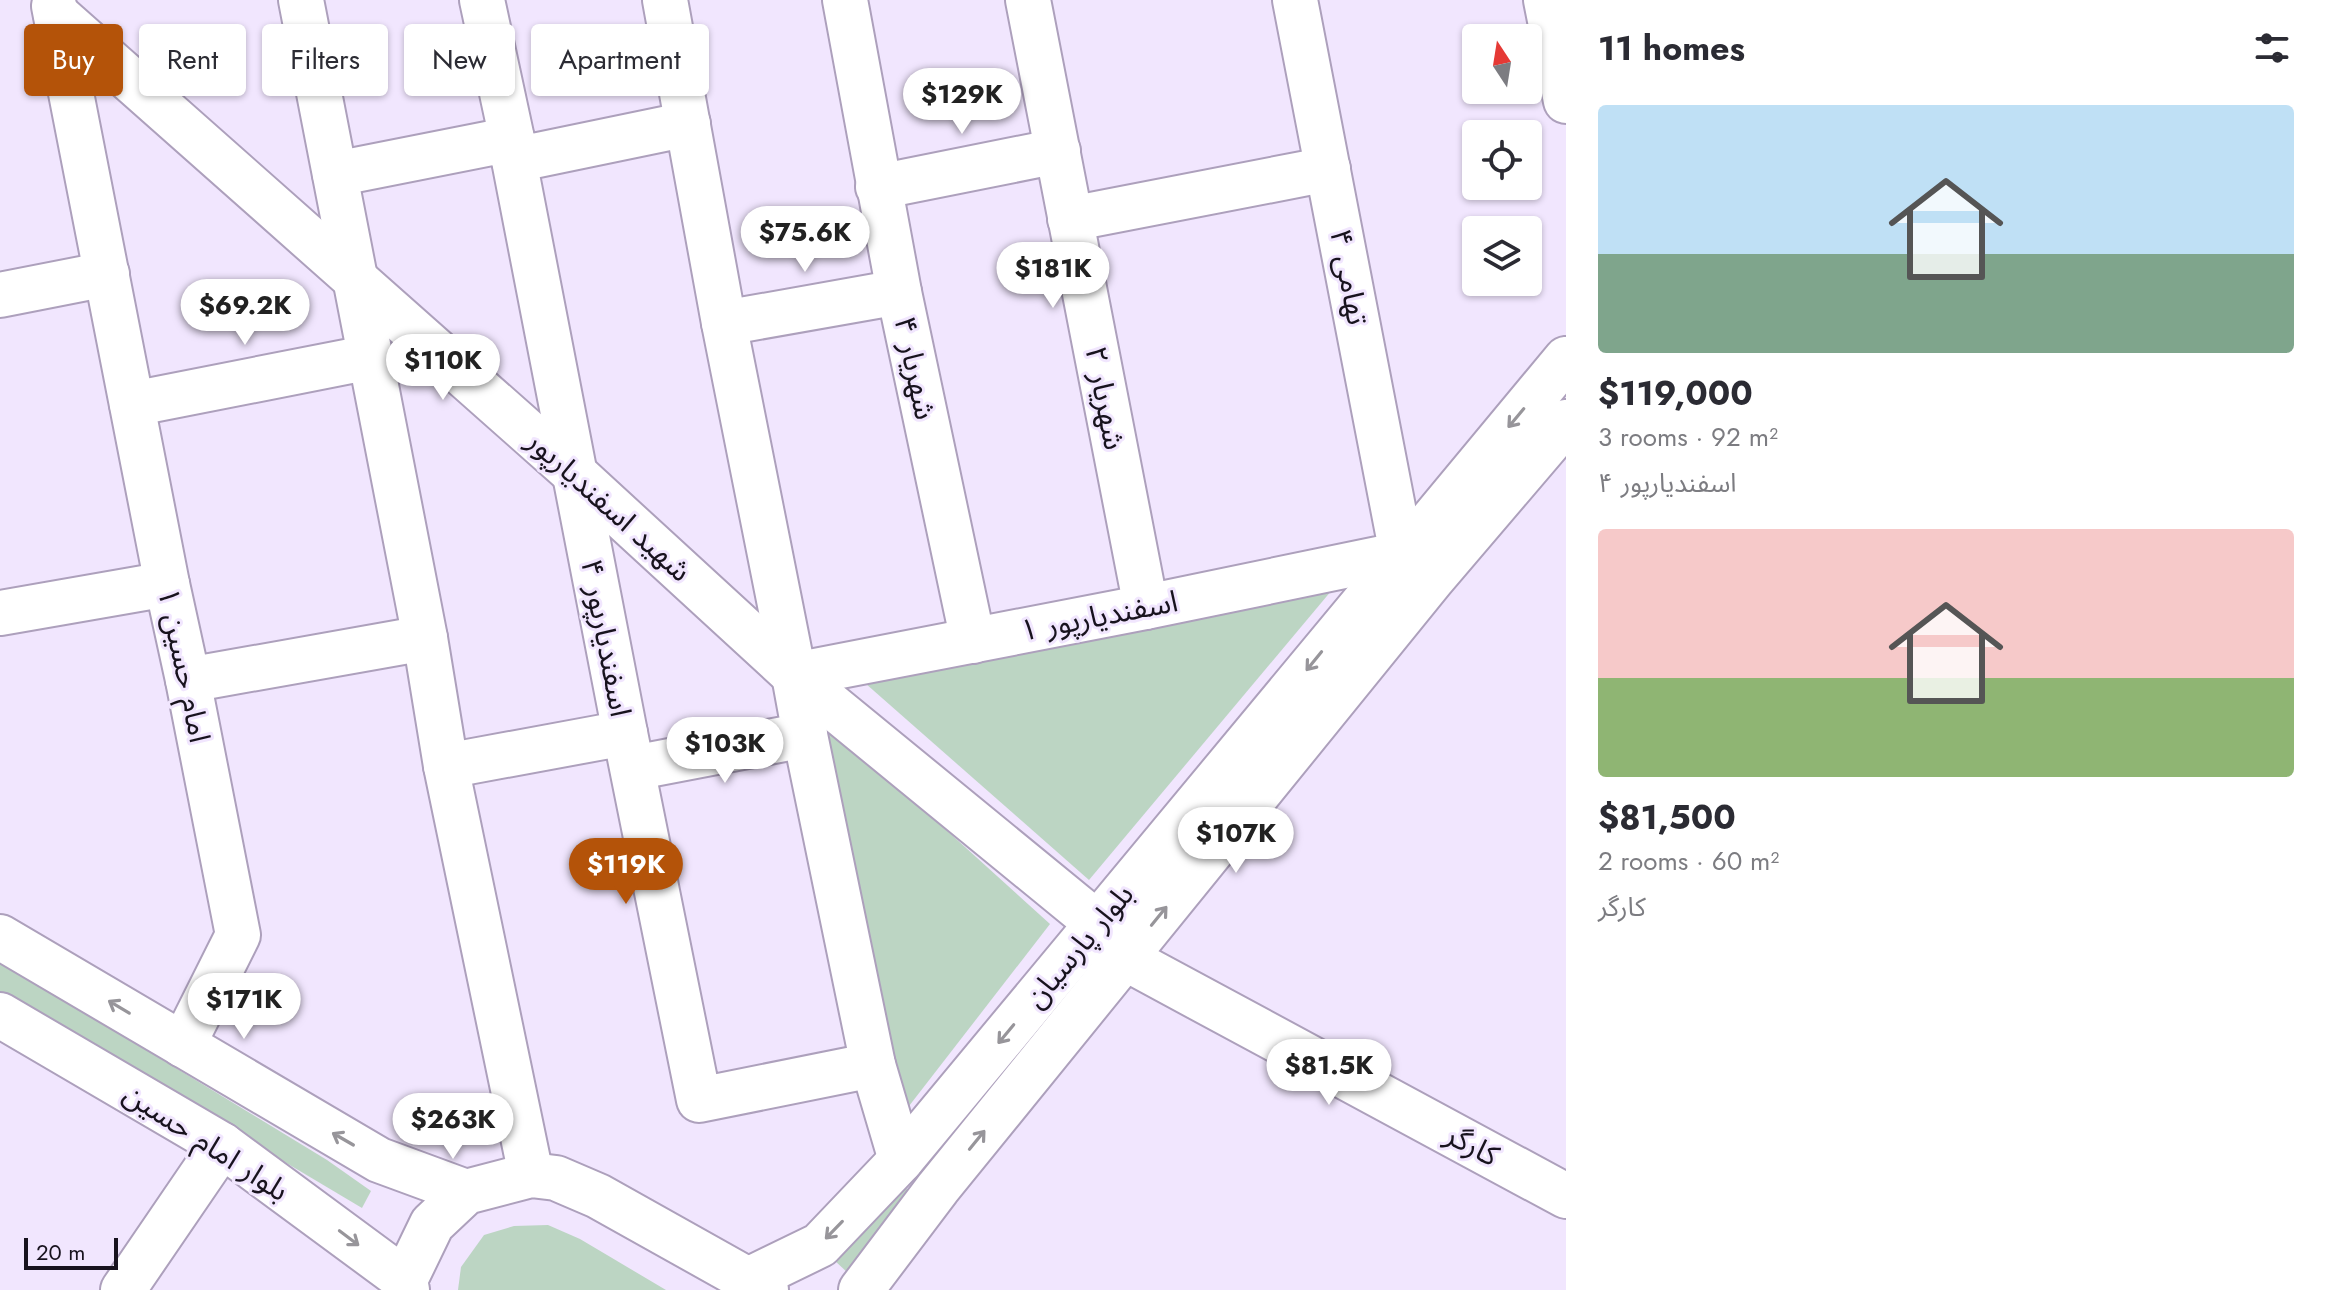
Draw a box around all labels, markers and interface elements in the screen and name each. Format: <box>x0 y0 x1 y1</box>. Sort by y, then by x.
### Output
chip: Buy <box>24 24 123 96</box>
chip: Rent <box>139 24 246 96</box>
chip: Filters <box>262 24 388 96</box>
chip: New <box>404 24 515 96</box>
chip: Apartment <box>531 24 709 96</box>
north arrow <box>1462 24 1542 104</box>
map controls <box>1462 24 1542 296</box>
text: 11 homes <box>1598 24 1745 73</box>
icon: filters <box>2250 26 2294 70</box>
pin: $129K <box>906 68 1018 136</box>
text: $129K <box>921 75 1003 113</box>
button: locate <box>1462 120 1542 200</box>
icon: home <box>1874 157 2018 301</box>
pin: $75.6K <box>740 206 870 274</box>
text: $75.6K <box>759 213 851 251</box>
button: layers <box>1462 216 1542 296</box>
street label: تهامی ۴ <box>1319 225 1380 329</box>
pin: $181K <box>997 242 1109 310</box>
text: $181K <box>1014 249 1092 287</box>
pin: $69.2K <box>180 279 310 347</box>
text: $69.2K <box>199 286 291 324</box>
street label: شهریار ۴ <box>884 312 947 424</box>
pin: $110K <box>387 334 499 402</box>
text: $110K <box>404 341 482 379</box>
street label: شهریار ۲ <box>1074 342 1137 453</box>
text: $119,000 <box>1598 369 1753 418</box>
one-way arrow <box>1507 408 1525 428</box>
text: 3 rooms · 92 m² <box>1598 418 1778 456</box>
street label: شهید اسفندیارپور <box>517 419 701 591</box>
text: اسفندیارپور ۴ <box>1598 464 1737 502</box>
street label: اسفندیارپور ۴ <box>570 555 643 720</box>
street label: اسفندیارپور ۱ <box>1016 579 1181 652</box>
icon: home <box>1874 581 2018 725</box>
street label: امام حسین ۱ <box>146 583 222 747</box>
one-way arrow <box>1305 650 1322 671</box>
pin: $103K <box>669 717 781 785</box>
text: $103K <box>685 724 765 762</box>
text: $81,500 <box>1598 793 1736 842</box>
pin: $107K <box>1180 807 1292 875</box>
text: $107K <box>1196 814 1276 852</box>
pin: $119K <box>570 838 682 906</box>
text: 2 rooms · 60 m² <box>1598 842 1779 880</box>
text: $119K <box>587 845 665 883</box>
street label: بلوار پارسیان <box>1014 874 1143 1017</box>
text: کارگر <box>1598 888 1646 926</box>
one-way arrow <box>1150 907 1168 927</box>
pin: $171K <box>188 973 300 1041</box>
text: $171K <box>206 980 282 1018</box>
one-way arrow <box>108 999 131 1015</box>
one-way arrow <box>997 1024 1015 1044</box>
pin: $81.5K <box>1264 1039 1394 1107</box>
text: $81.5K <box>1284 1046 1374 1084</box>
street label: بلوار امام حسین <box>114 1072 298 1212</box>
pin: $263K <box>397 1093 509 1161</box>
text: $263K <box>411 1100 495 1138</box>
street label: کارگر <box>1437 1112 1507 1177</box>
one-way arrow <box>968 1130 986 1151</box>
one-way arrow <box>332 1131 356 1146</box>
one-way arrow <box>825 1220 844 1240</box>
one-way arrow <box>338 1229 359 1246</box>
scale bar <box>24 1234 118 1270</box>
text: 20 m <box>36 1236 85 1268</box>

